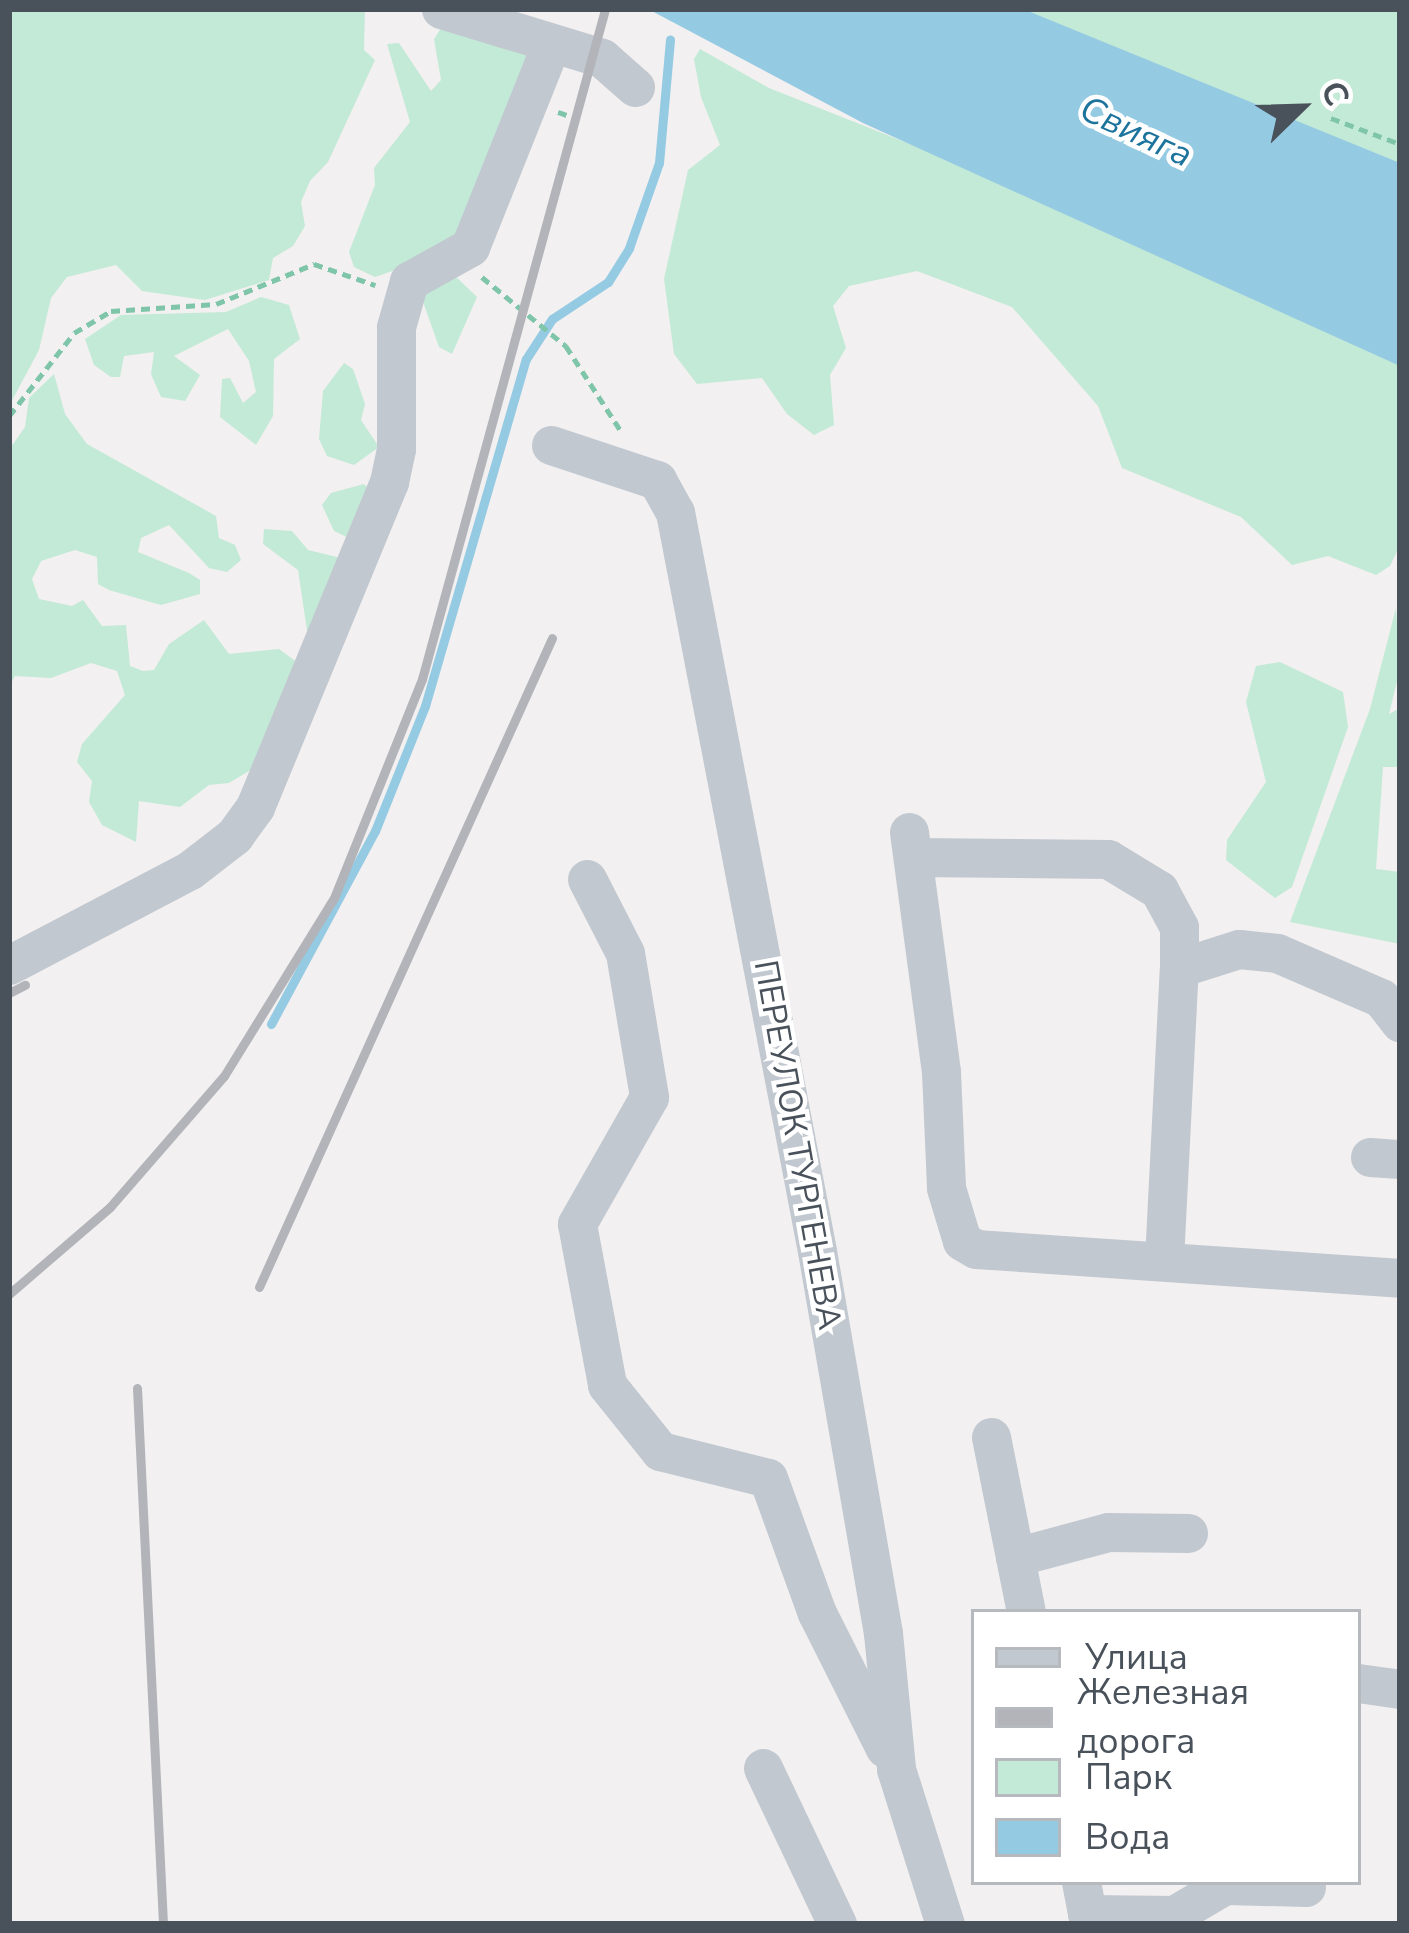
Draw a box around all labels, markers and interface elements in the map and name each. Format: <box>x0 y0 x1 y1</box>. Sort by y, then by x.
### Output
north arrow <box>1241 48 1361 168</box>
text: С <box>1310 75 1360 113</box>
water label: Свияга <box>1073 87 1199 177</box>
street label: ПЕРЕУЛОК ТУРГЕНЕВА <box>745 957 849 1333</box>
legend <box>971 1609 1361 1885</box>
text: Улица <box>1085 1633 1188 1682</box>
text: Железная дорога <box>1077 1668 1249 1766</box>
text: Парк <box>1085 1753 1172 1802</box>
text: Вода <box>1085 1813 1170 1862</box>

